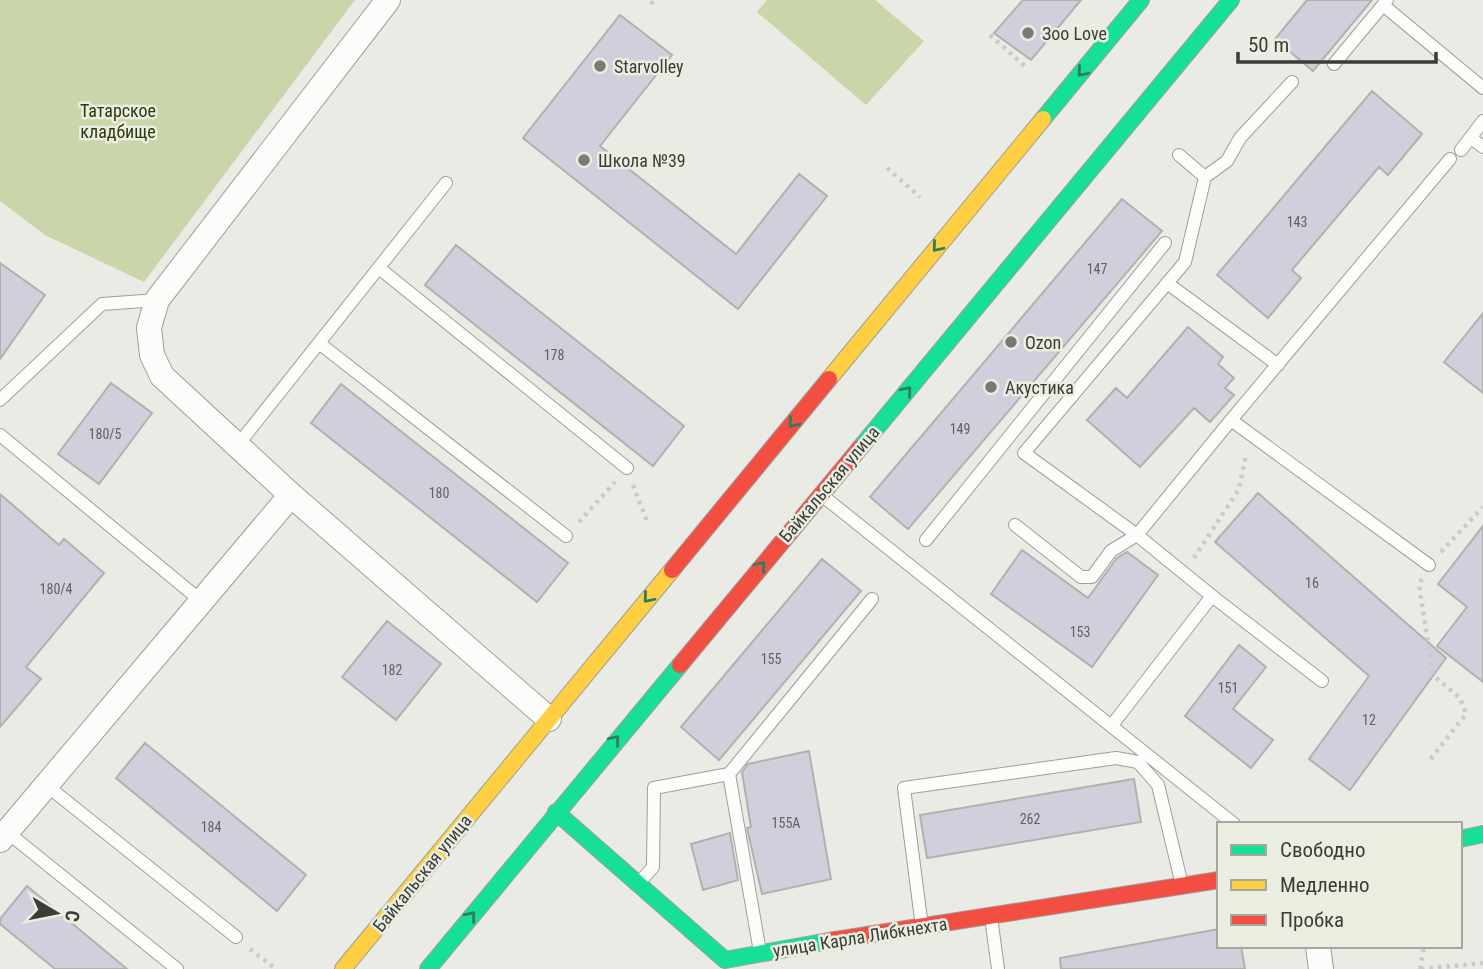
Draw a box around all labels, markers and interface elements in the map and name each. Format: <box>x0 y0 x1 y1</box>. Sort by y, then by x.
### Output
scale bar <box>1238 21 1436 65</box>
place label: Зоо Love <box>1042 23 1107 44</box>
marker: Зоо Love <box>1020 25 1036 41</box>
text: 50 m <box>1248 33 1289 57</box>
place label: Starvolley <box>614 56 684 77</box>
marker: Starvolley <box>592 58 608 74</box>
one-way arrow <box>1078 63 1090 76</box>
park label: Татарское кладбище <box>80 100 156 142</box>
place label: Школа №39 <box>598 150 686 171</box>
marker: Школа №39 <box>576 152 592 168</box>
house number: 143 <box>1287 214 1307 230</box>
one-way arrow <box>933 239 946 252</box>
house number: 147 <box>1087 261 1107 277</box>
place label: Ozon <box>1025 332 1061 353</box>
marker: Ozon <box>1003 334 1019 350</box>
house number: 178 <box>544 347 564 363</box>
place label: Акустика <box>1005 377 1074 398</box>
marker: Акустика <box>983 379 999 395</box>
one-way arrow <box>899 387 911 400</box>
one-way arrow <box>788 415 801 427</box>
house number: 149 <box>950 421 970 437</box>
street label: Байкальская улица <box>774 422 884 546</box>
house number: 180/5 <box>89 426 122 442</box>
house number: 180 <box>429 485 449 501</box>
one-way arrow <box>753 561 765 574</box>
house number: 16 <box>1305 575 1319 591</box>
house number: 180/4 <box>40 581 73 597</box>
one-way arrow <box>644 590 656 603</box>
house number: 153 <box>1070 624 1090 640</box>
house number: 155 <box>761 651 781 667</box>
house number: 182 <box>382 662 402 678</box>
house number: 151 <box>1218 680 1238 696</box>
house number: 12 <box>1362 712 1376 728</box>
one-way arrow <box>607 736 619 749</box>
street label: Байкальская улица <box>368 810 476 936</box>
house number: 262 <box>1020 811 1040 827</box>
house number: 155А <box>772 815 800 831</box>
house number: 184 <box>201 819 221 835</box>
legend <box>1217 822 1462 948</box>
text: Свободно <box>1280 838 1366 862</box>
text: Медленно <box>1280 873 1369 897</box>
north arrow <box>21 878 91 948</box>
text: Пробка <box>1280 908 1344 932</box>
text: С <box>60 909 85 923</box>
one-way arrow <box>463 912 475 925</box>
street label: улица Карла Либкнехта <box>771 913 949 961</box>

